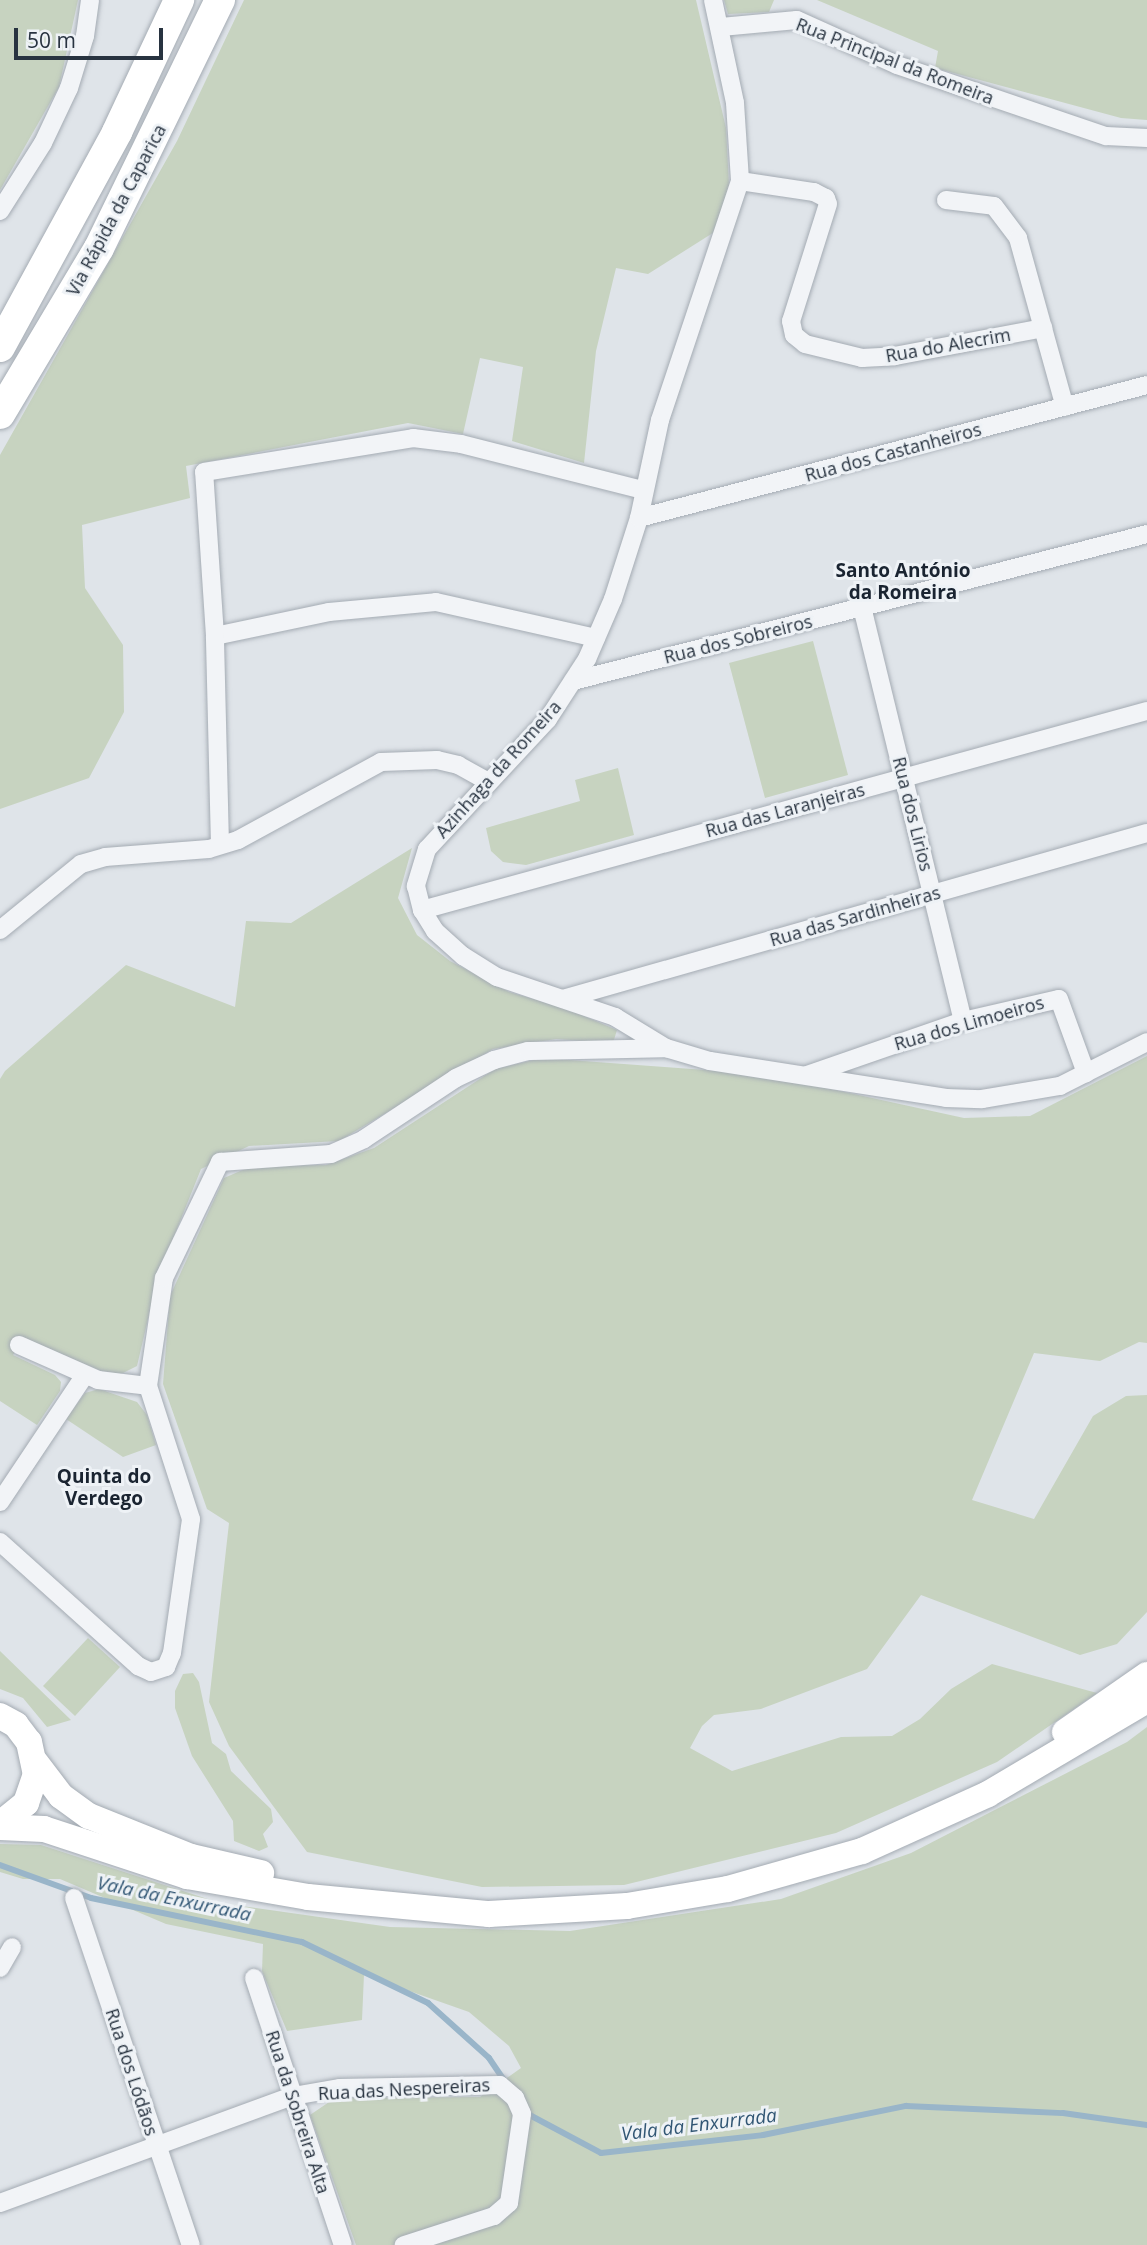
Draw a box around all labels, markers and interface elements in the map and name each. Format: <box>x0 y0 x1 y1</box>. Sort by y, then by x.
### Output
street label: Rua Principal da Romeira <box>793 13 997 109</box>
scale bar <box>18 14 166 58</box>
text: 50 m <box>27 26 76 54</box>
street label: Via Rápida da Caparica <box>62 121 170 299</box>
street label: Rua do Alecrim <box>884 323 1012 367</box>
street label: Rua dos Castanheiros <box>802 418 984 486</box>
district label: Santo António da Romeira <box>835 560 971 604</box>
street label: Rua dos Sobreiros <box>661 610 815 668</box>
street label: Azinhaga da Romeira <box>431 696 565 842</box>
street label: Rua dos Lirios <box>888 755 938 873</box>
street label: Rua das Laranjeiras <box>703 778 867 842</box>
street label: Rua das Sardinheiras <box>767 881 943 951</box>
street label: Rua dos Limoeiros <box>892 991 1046 1055</box>
district label: Quinta do Verdego <box>57 1466 151 1510</box>
water label: Vala da Enxurrada <box>95 1872 253 1926</box>
street label: Rua dos Lódãos <box>101 2006 163 2138</box>
street label: Rua da Sobreira Alta <box>261 2028 335 2196</box>
street label: Rua das Nespereiras <box>317 2074 491 2104</box>
water label: Vala da Enxurrada <box>620 2104 778 2146</box>

